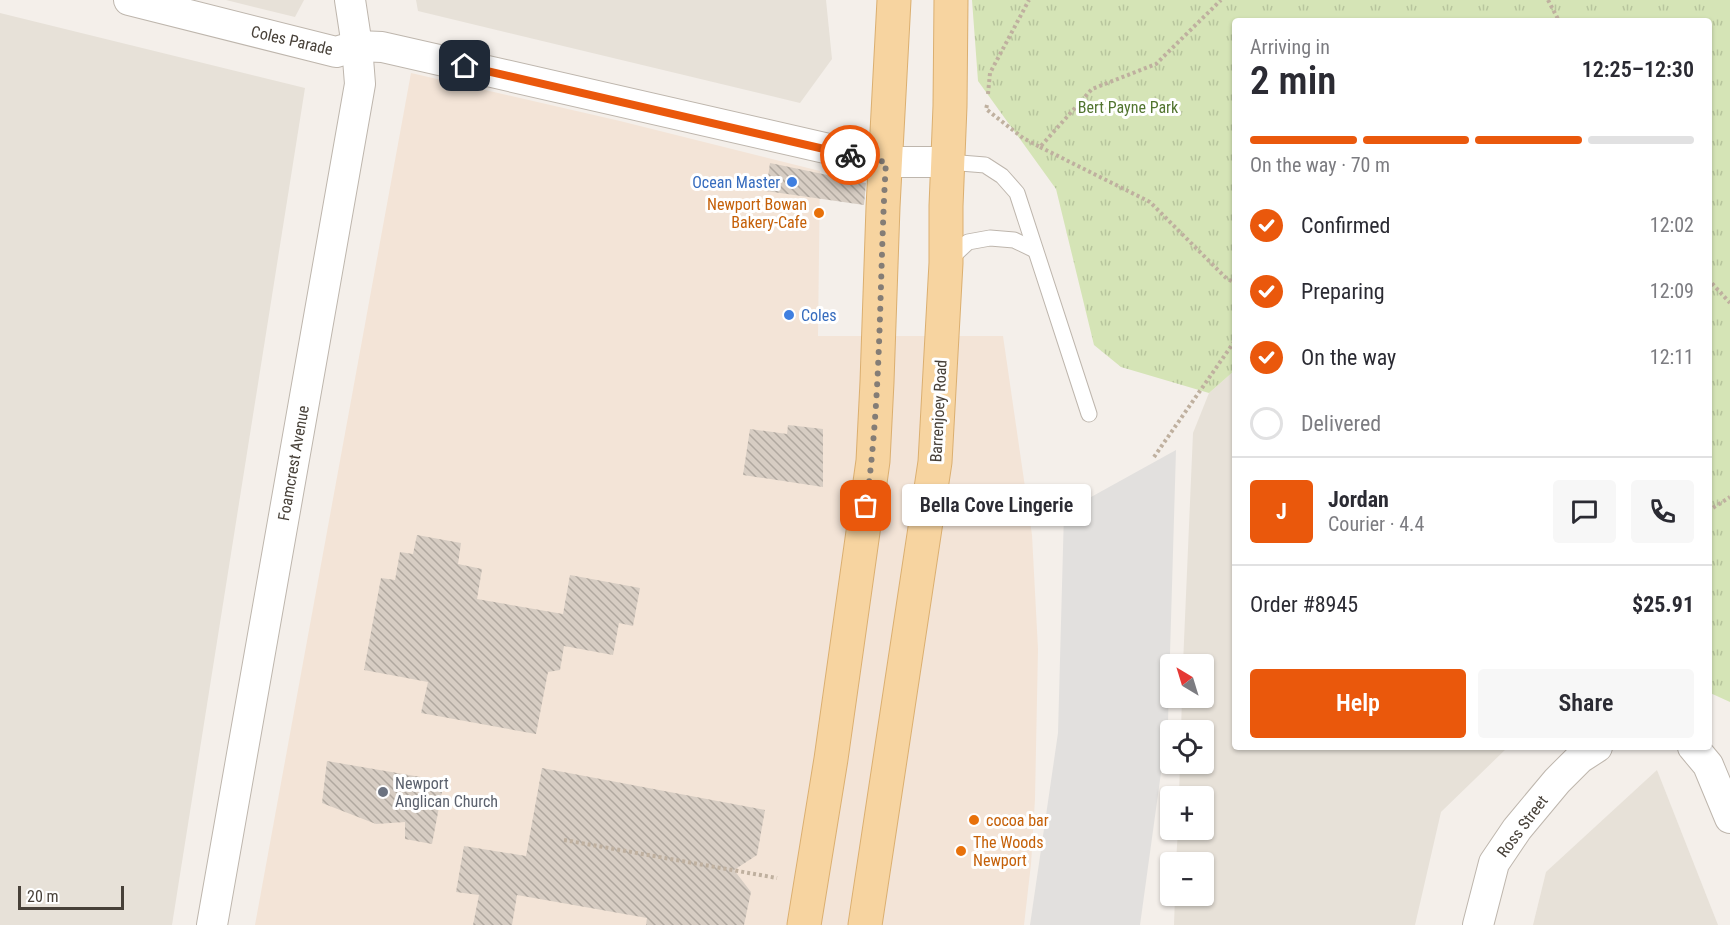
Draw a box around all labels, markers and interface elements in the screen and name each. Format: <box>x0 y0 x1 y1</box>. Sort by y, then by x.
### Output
street label: Coles Parade <box>249 22 335 59</box>
text: Arriving in <box>1250 35 1330 59</box>
pin <box>439 40 490 91</box>
icon: home <box>448 49 481 82</box>
text: 12:25–12:30 <box>1582 57 1694 82</box>
text: 2 min <box>1250 58 1336 104</box>
park label: Bert Payne Park <box>1078 98 1179 117</box>
courier <box>820 125 880 185</box>
icon: bike <box>834 139 867 172</box>
text: On the way · 70 m <box>1250 153 1390 177</box>
place label: Ocean Master <box>692 173 780 192</box>
marker: Ocean Master <box>785 175 799 189</box>
place label: Newport Bowan Bakery-Cafe <box>707 195 807 232</box>
marker: Newport Bowan Bakery-Cafe <box>812 206 826 220</box>
icon: check <box>1250 209 1283 242</box>
text: Confirmed <box>1301 213 1390 238</box>
text: 12:02 <box>1650 213 1694 237</box>
icon: check <box>1250 275 1283 308</box>
text: Preparing <box>1301 279 1385 304</box>
text: 12:09 <box>1650 279 1694 303</box>
place label: Coles <box>801 306 837 325</box>
marker: Coles <box>782 308 796 322</box>
icon: check <box>1250 341 1283 374</box>
text: On the way <box>1301 345 1396 370</box>
text: 12:11 <box>1650 345 1694 369</box>
street label: Barrenjoey Road <box>926 359 951 463</box>
street label: Foamcrest Avenue <box>274 404 313 522</box>
text: Delivered <box>1301 411 1381 436</box>
pin <box>840 480 891 531</box>
button: chat <box>1553 480 1616 543</box>
button: phone <box>1631 480 1694 543</box>
callout: Bella Cove Lingerie <box>902 485 1091 527</box>
text: Jordan <box>1328 487 1389 512</box>
icon: bag <box>849 489 882 522</box>
text: Bella Cove Lingerie <box>920 493 1073 517</box>
text: J <box>1276 499 1287 524</box>
text: Courier · 4.4 <box>1328 512 1424 536</box>
text: Order #8945 <box>1250 592 1358 617</box>
text: $25.91 <box>1632 592 1694 617</box>
north arrow <box>1160 654 1214 708</box>
map controls <box>1160 654 1214 906</box>
button: Help <box>1250 669 1466 738</box>
button: Share <box>1478 669 1694 738</box>
button: locate <box>1160 720 1214 774</box>
place label: Newport Anglican Church <box>395 774 498 811</box>
marker: Newport Anglican Church <box>376 785 390 799</box>
button: + <box>1160 786 1214 840</box>
street label: Ross Street <box>1493 792 1552 861</box>
place label: cocoa bar <box>986 811 1049 830</box>
marker: cocoa bar <box>967 813 981 827</box>
place label: The Woods Newport <box>973 833 1043 870</box>
marker: The Woods Newport <box>954 844 968 858</box>
button: − <box>1160 852 1214 906</box>
scale bar <box>18 883 124 910</box>
text: 20 m <box>27 887 59 906</box>

